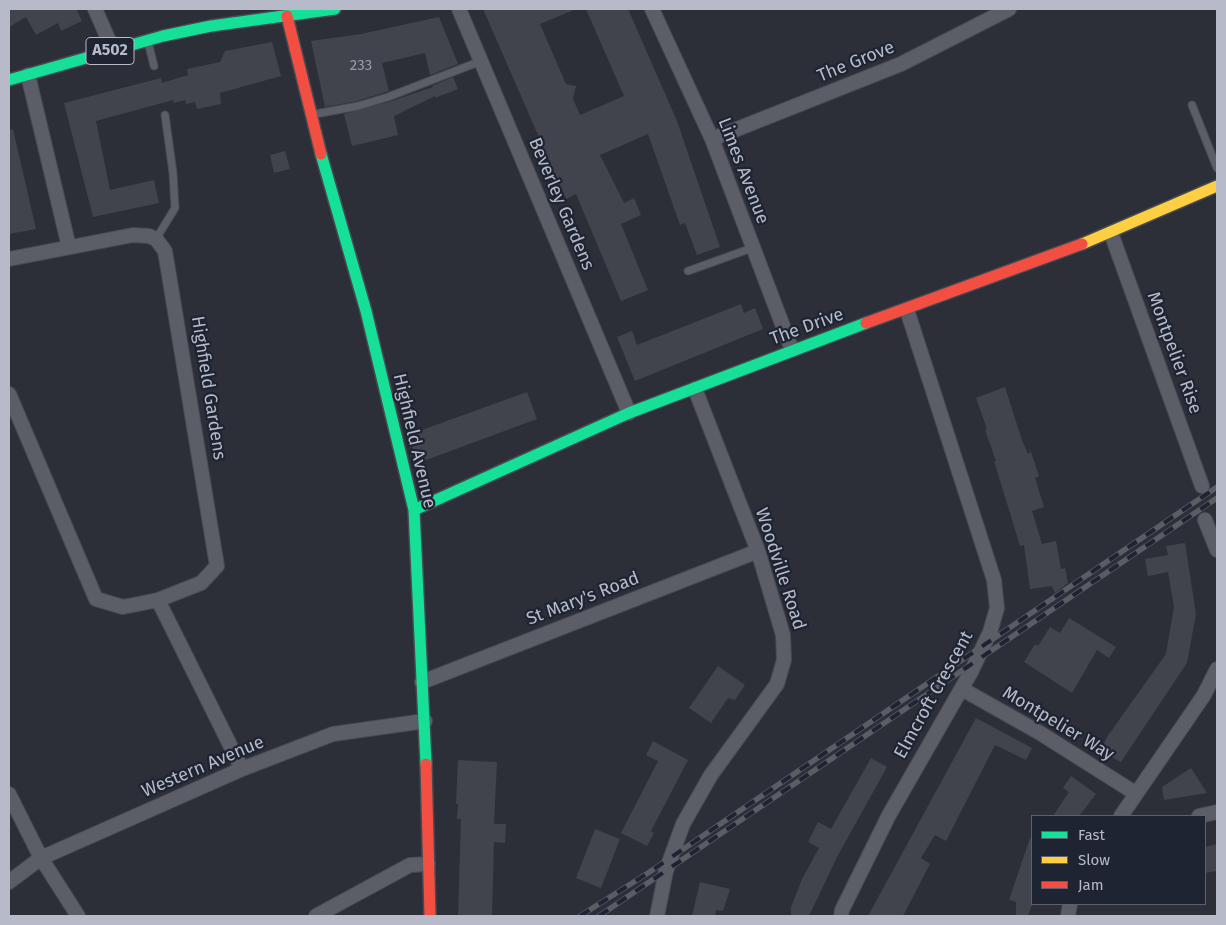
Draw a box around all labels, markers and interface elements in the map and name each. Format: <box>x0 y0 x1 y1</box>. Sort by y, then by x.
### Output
road number: A502 <box>86 37 134 64</box>
street label: The Grove <box>814 37 898 87</box>
house number: 233 <box>350 57 372 75</box>
street label: Limes Avenue <box>713 115 773 227</box>
street label: Beverley Gardens <box>523 134 599 274</box>
street label: Montpelier Rise <box>1142 289 1206 417</box>
street label: The Drive <box>767 304 847 350</box>
street label: Highfield Gardens <box>186 315 230 461</box>
street label: Highfield Avenue <box>388 371 440 511</box>
street label: Woodville Road <box>750 505 810 633</box>
street label: St Mary's Road <box>524 568 642 630</box>
street label: Elmcroft Crescent <box>890 627 978 763</box>
street label: Montpelier Way <box>998 682 1118 766</box>
street label: Western Avenue <box>139 731 267 803</box>
legend <box>1031 815 1206 905</box>
text: Fast <box>1078 826 1105 844</box>
text: Slow <box>1078 851 1110 869</box>
text: Jam <box>1078 876 1104 894</box>

